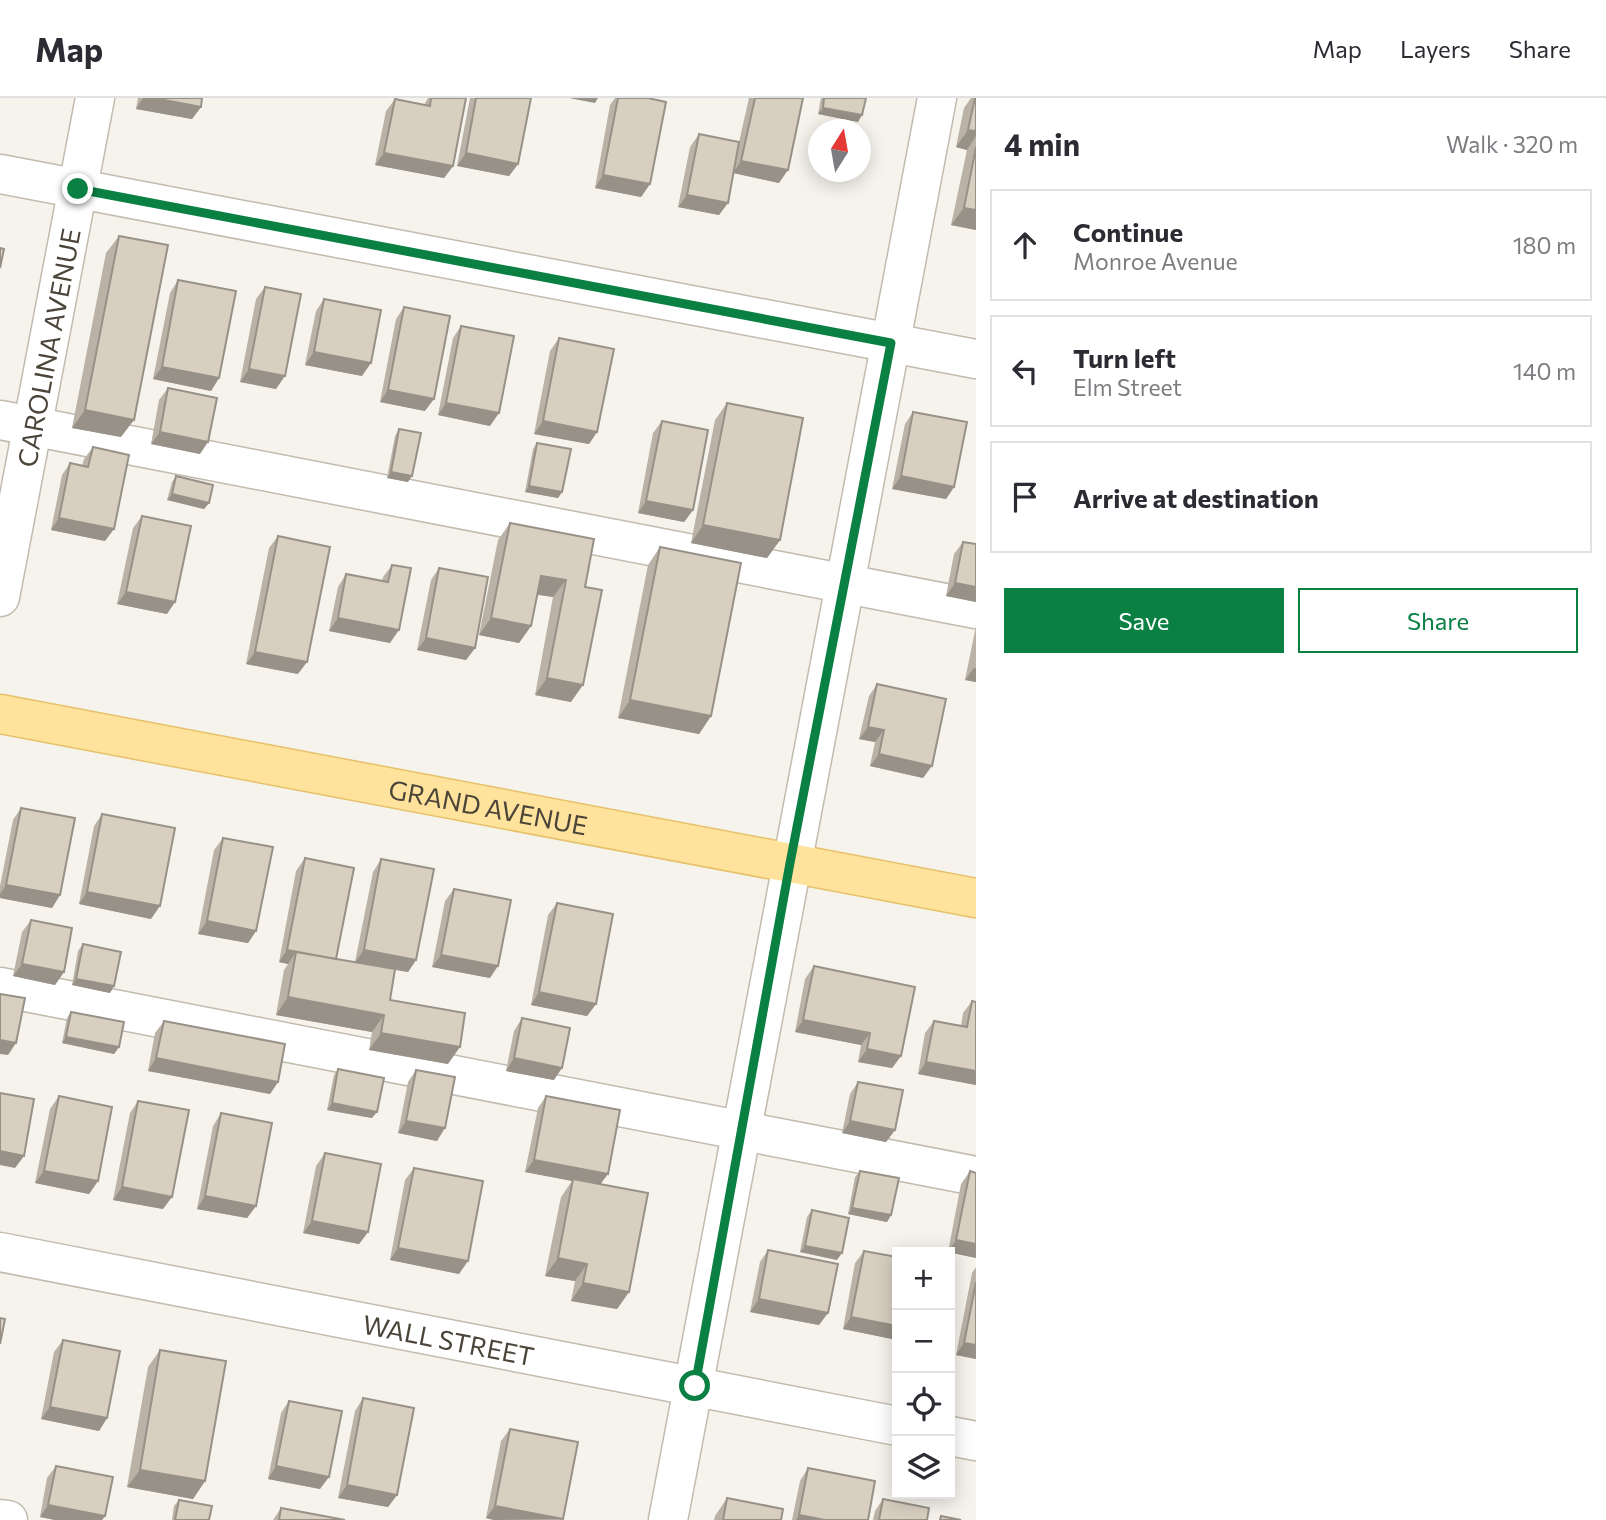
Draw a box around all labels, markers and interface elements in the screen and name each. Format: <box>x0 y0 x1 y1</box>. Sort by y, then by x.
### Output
text: Map <box>35 28 103 69</box>
text: Map <box>1313 34 1362 63</box>
text: Layers <box>1400 34 1471 63</box>
text: Share <box>1509 34 1571 63</box>
north arrow <box>808 119 871 182</box>
text: 4 min <box>1004 125 1080 162</box>
text: Walk · 320 m <box>1446 130 1578 158</box>
route end <box>62 173 93 204</box>
text: Continue <box>1073 216 1183 247</box>
street label: CAROLINA AVENUE <box>10 226 85 469</box>
icon: ahead <box>1006 226 1044 264</box>
text: 180 m <box>1513 231 1576 259</box>
text: Monroe Avenue <box>1073 247 1238 275</box>
text: Turn left <box>1073 342 1176 373</box>
icon: left <box>1006 352 1044 390</box>
text: 140 m <box>1513 357 1576 385</box>
text: Elm Street <box>1073 373 1182 401</box>
icon: arrive <box>1006 478 1044 516</box>
text: Arrive at destination <box>1073 482 1319 513</box>
button: Save <box>1004 588 1284 653</box>
button: Share <box>1298 588 1578 653</box>
street label: GRAND AVENUE <box>386 772 590 840</box>
map controls <box>892 1247 955 1499</box>
button: + <box>892 1247 955 1310</box>
street label: WALL STREET <box>360 1307 537 1371</box>
button: − <box>892 1310 955 1373</box>
route start <box>679 1370 710 1401</box>
button: locate <box>892 1373 955 1436</box>
button: layers <box>892 1436 955 1499</box>

